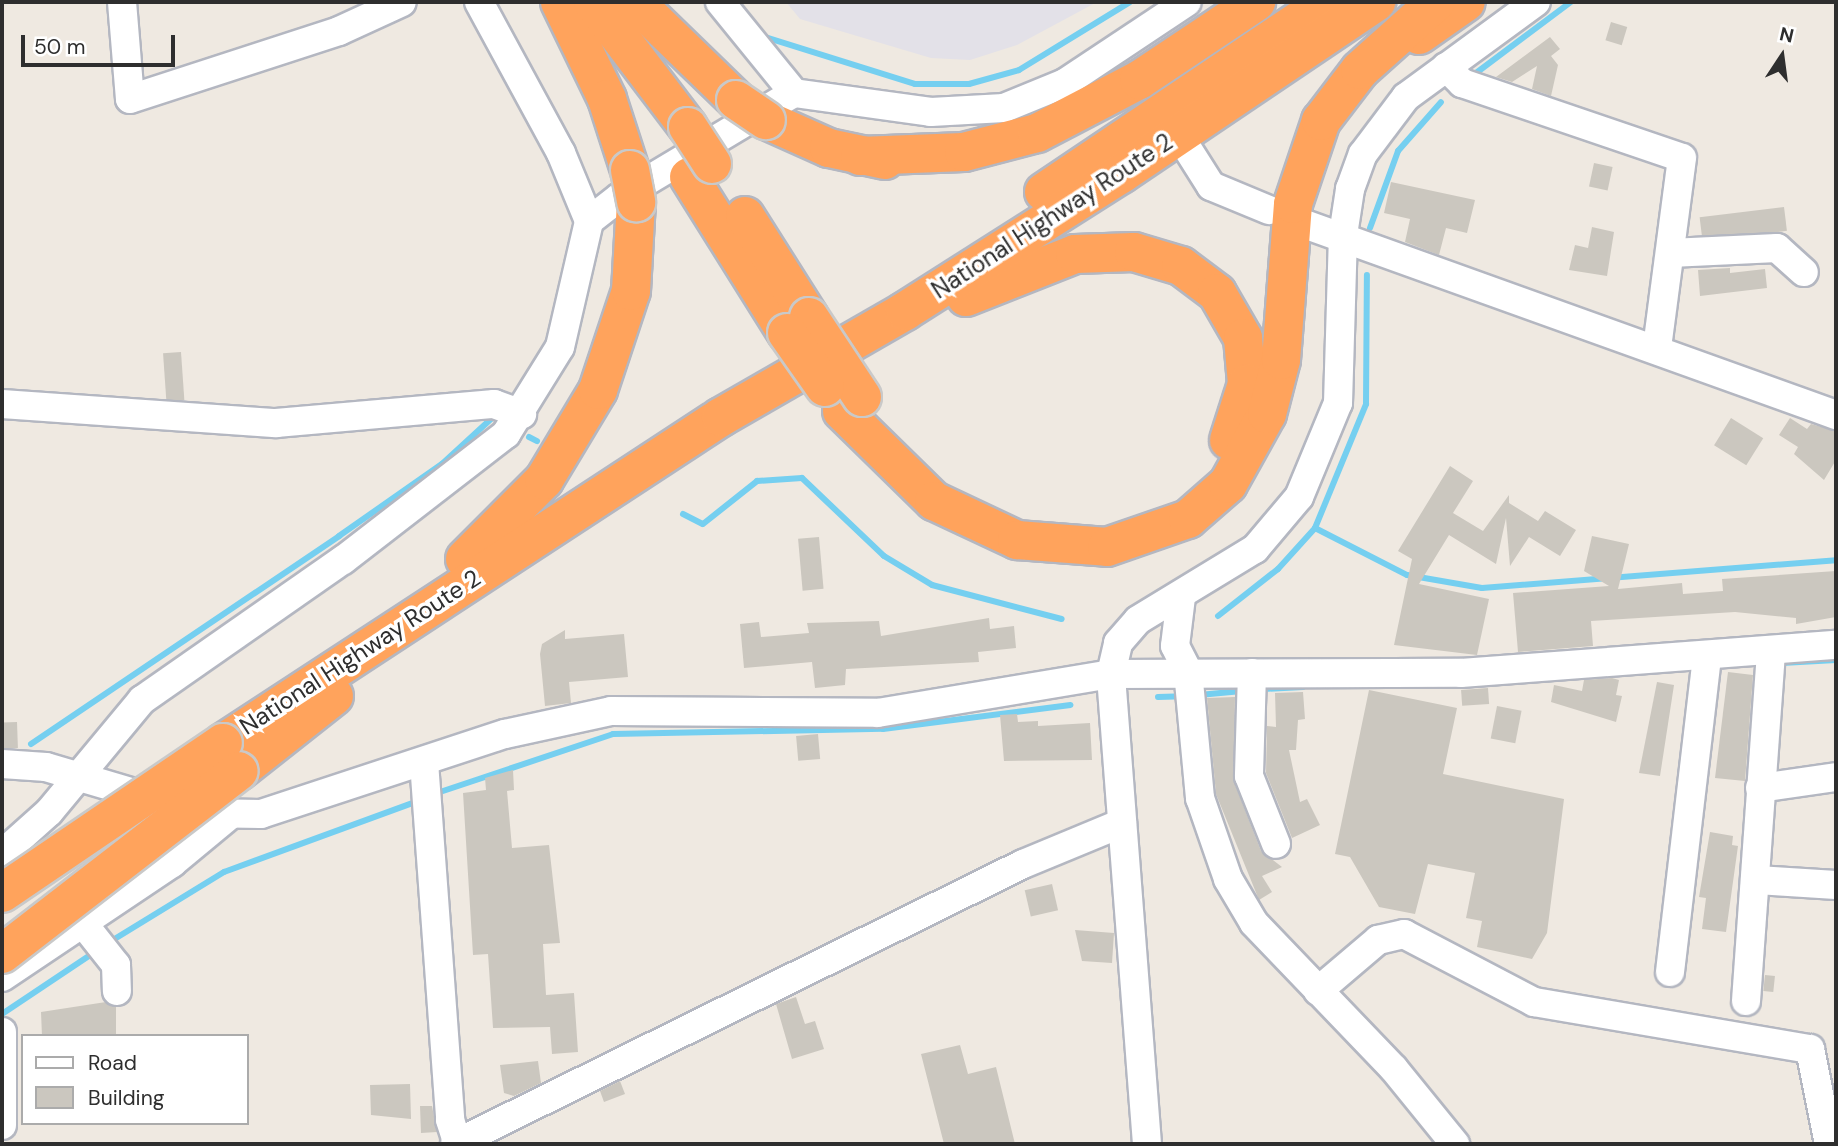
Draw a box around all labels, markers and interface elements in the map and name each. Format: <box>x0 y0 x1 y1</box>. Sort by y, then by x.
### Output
scale bar <box>24 21 178 65</box>
north arrow <box>1747 21 1817 91</box>
text: N <box>1777 21 1796 49</box>
text: 50 m <box>34 33 85 61</box>
street label: National Highway Route 2 <box>926 127 1178 305</box>
street label: National Highway Route 2 <box>234 563 486 741</box>
legend <box>21 1034 248 1125</box>
text: Road <box>88 1049 137 1077</box>
text: Building <box>88 1084 164 1112</box>

